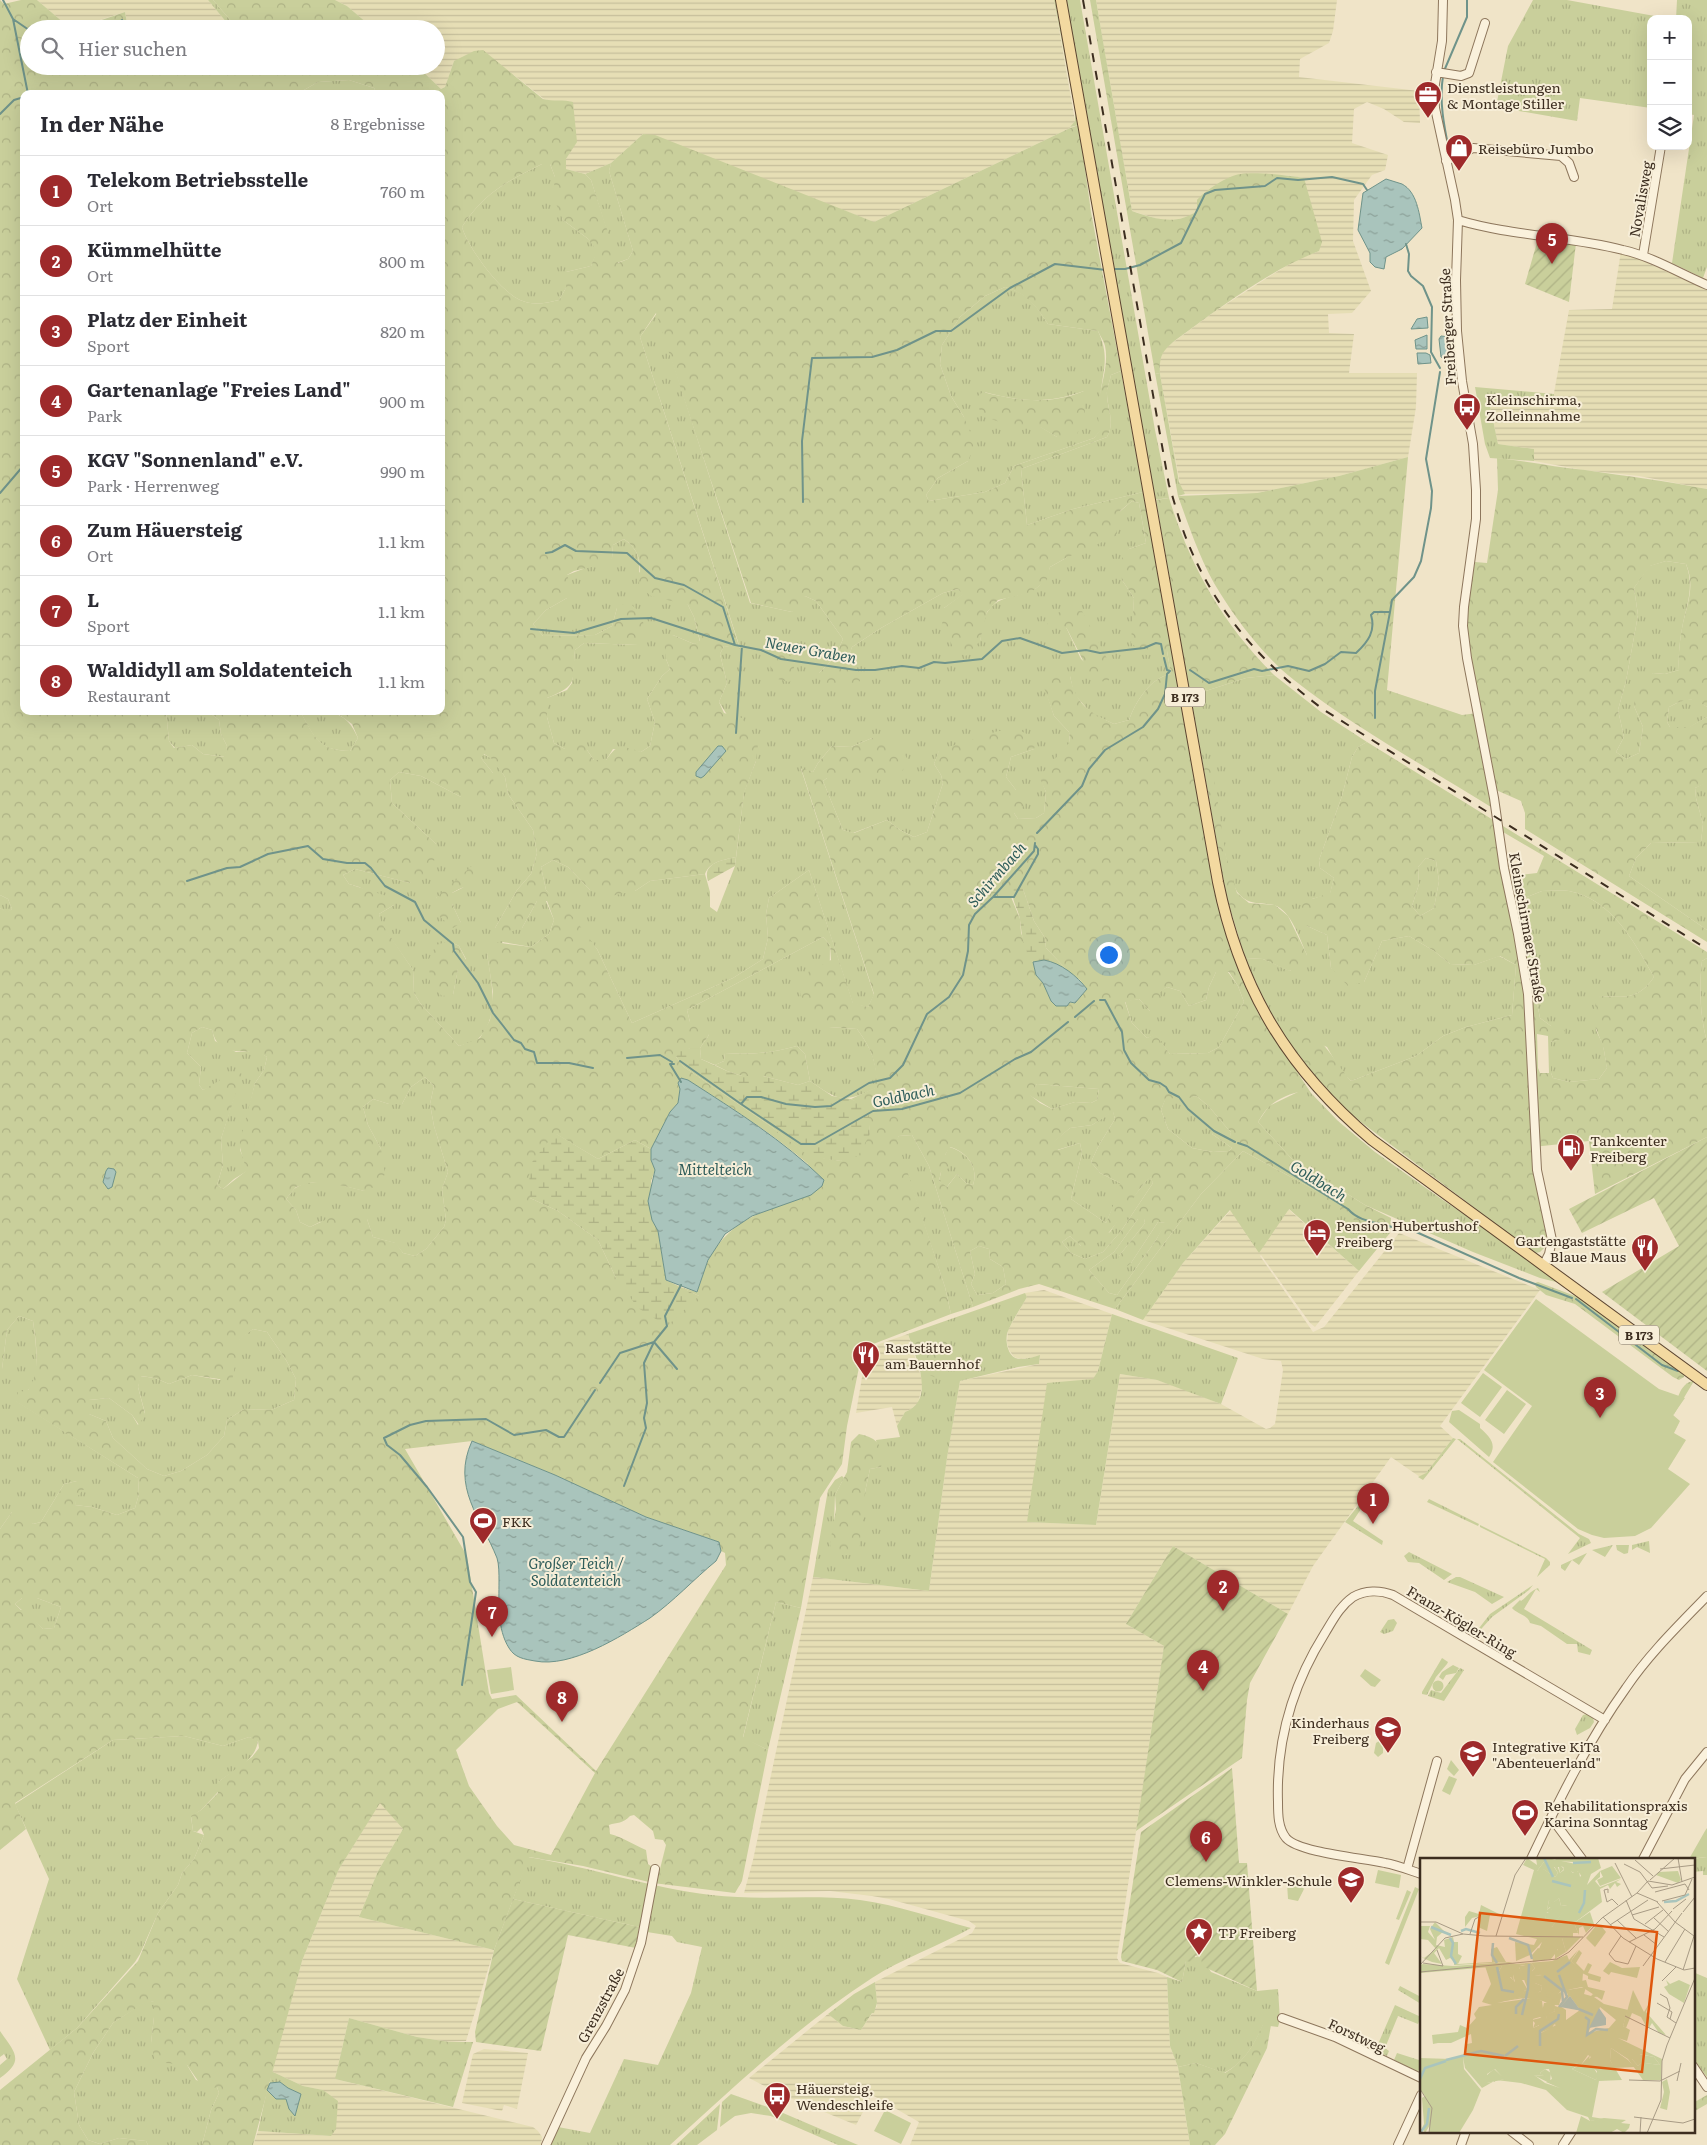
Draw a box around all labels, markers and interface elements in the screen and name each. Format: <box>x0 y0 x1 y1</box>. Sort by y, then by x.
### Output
map controls <box>1647 15 1692 150</box>
button: + <box>1647 15 1692 60</box>
search box <box>20 20 445 75</box>
icon: search <box>38 34 66 62</box>
text: Hier suchen <box>78 34 187 62</box>
button: − <box>1647 60 1692 105</box>
place label: Dienstleistungen & Montage Stiller <box>1447 77 1564 113</box>
office icon: Dienstleistungen & Montage Stiller <box>1413 80 1443 119</box>
button: layers <box>1647 105 1692 150</box>
text: In der Nähe <box>40 107 164 138</box>
text: 8 Ergebnisse <box>331 111 425 135</box>
shop icon: Reisebüro Jumbo <box>1444 133 1474 172</box>
place label: Reisebüro Jumbo <box>1478 138 1594 158</box>
street label: Novalisweg <box>1623 159 1657 239</box>
text: Telekom Betriebsstelle <box>87 165 308 193</box>
text: 1 <box>53 179 59 203</box>
text: 760 m <box>380 179 425 203</box>
text: Ort <box>87 193 113 217</box>
pin: 5 <box>1536 223 1568 264</box>
text: Kümmelhütte <box>87 235 221 263</box>
text: 2 <box>52 249 60 273</box>
text: 800 m <box>379 249 425 273</box>
text: Ort <box>87 263 113 287</box>
street label: Freiberger Straße <box>1434 268 1460 386</box>
text: Platz der Einheit <box>87 305 247 333</box>
text: 3 <box>52 319 60 343</box>
text: 820 m <box>380 319 425 343</box>
text: Sport <box>87 333 130 357</box>
text: Gartenanlage "Freies Land" <box>87 375 351 403</box>
text: 4 <box>51 389 61 413</box>
text: 900 m <box>379 389 425 413</box>
place label: Kleinschirma, Zolleinnahme <box>1486 389 1582 425</box>
bus stop icon: Kleinschirma, Zolleinnahme <box>1452 392 1482 431</box>
text: Park <box>87 403 122 427</box>
text: KGV "Sonnenland" e.V. <box>87 445 303 473</box>
text: 5 <box>52 459 60 483</box>
text: 990 m <box>380 459 425 483</box>
text: Park · Herrenweg <box>87 473 219 497</box>
text: Zum Häuersteig <box>87 515 242 543</box>
text: 6 <box>51 529 61 553</box>
text: 1.1 km <box>378 529 425 553</box>
text: Ort <box>87 543 113 567</box>
text: L <box>87 585 99 613</box>
text: 7 <box>52 599 60 623</box>
text: 1.1 km <box>378 599 425 623</box>
text: Sport <box>87 613 130 637</box>
water label: Neuer Graben <box>763 630 859 668</box>
text: Waldidyll am Soldatenteich <box>87 655 352 683</box>
text: 8 <box>51 669 61 693</box>
text: 1.1 km <box>378 669 425 693</box>
text: Restaurant <box>87 683 171 707</box>
road number: B 173 <box>1165 688 1205 706</box>
water label: Schirmbach <box>961 836 1031 912</box>
street label: Kleinschirmaer Straße <box>1505 850 1551 1004</box>
your location <box>1096 942 1122 968</box>
water label: Goldbach <box>870 1077 936 1113</box>
place label: Tankcenter Freiberg <box>1590 1130 1667 1166</box>
fuel station icon: Tankcenter Freiberg <box>1556 1133 1586 1172</box>
water label: Goldbach <box>1286 1154 1352 1206</box>
water label: Mittelteich <box>678 1157 752 1180</box>
place label: Pension Hubertushof Freiberg <box>1336 1215 1479 1251</box>
hotel icon: Pension Hubertushof Freiberg <box>1302 1218 1332 1257</box>
place label: Gartengaststätte Blaue Maus <box>1516 1230 1626 1266</box>
restaurant icon: Gartengaststätte Blaue Maus <box>1630 1233 1660 1272</box>
road number: B 173 <box>1619 1326 1659 1344</box>
place label: Raststätte am Bauernhof <box>885 1337 982 1373</box>
restaurant icon: Raststätte am Bauernhof <box>851 1340 881 1379</box>
pin: 3 <box>1584 1377 1616 1418</box>
pin: 1 <box>1357 1483 1389 1524</box>
sports icon: FKK <box>468 1506 498 1545</box>
place label: FKK <box>502 1511 532 1531</box>
water label: Großer Teich / Soldatenteich <box>528 1551 624 1591</box>
pin: 2 <box>1207 1570 1239 1611</box>
street label: Franz-Kögler-Ring <box>1403 1580 1521 1662</box>
pin: 7 <box>476 1596 508 1637</box>
pin: 4 <box>1187 1650 1219 1691</box>
pin: 8 <box>546 1681 578 1722</box>
place label: Kinderhaus Freiberg <box>1291 1712 1369 1748</box>
school or university icon: Kinderhaus Freiberg <box>1373 1715 1403 1754</box>
place label: Integrative KiTa "Abenteuerland" <box>1492 1736 1601 1772</box>
school or university icon: Integrative KiTa "Abenteuerland" <box>1458 1739 1488 1778</box>
place label: Rehabilitationspraxis Karina Sonntag <box>1544 1795 1687 1831</box>
sports icon: Rehabilitationspraxis Karina Sonntag <box>1510 1798 1540 1837</box>
pin: 6 <box>1190 1821 1222 1862</box>
inset map <box>1420 1858 1694 2132</box>
school or university icon: Clemens-Winkler-Schule <box>1336 1865 1366 1904</box>
place label: Clemens-Winkler-Schule <box>1165 1870 1332 1890</box>
place icon: TP Freiberg <box>1184 1917 1214 1956</box>
place label: TP Freiberg <box>1218 1922 1296 1942</box>
street label: Grenzstraße <box>572 1964 628 2046</box>
street label: Forstweg <box>1325 2013 1389 2057</box>
place label: Häuersteig, Wendeschleife <box>796 2078 893 2114</box>
bus stop icon: Häuersteig, Wendeschleife <box>762 2081 792 2120</box>

